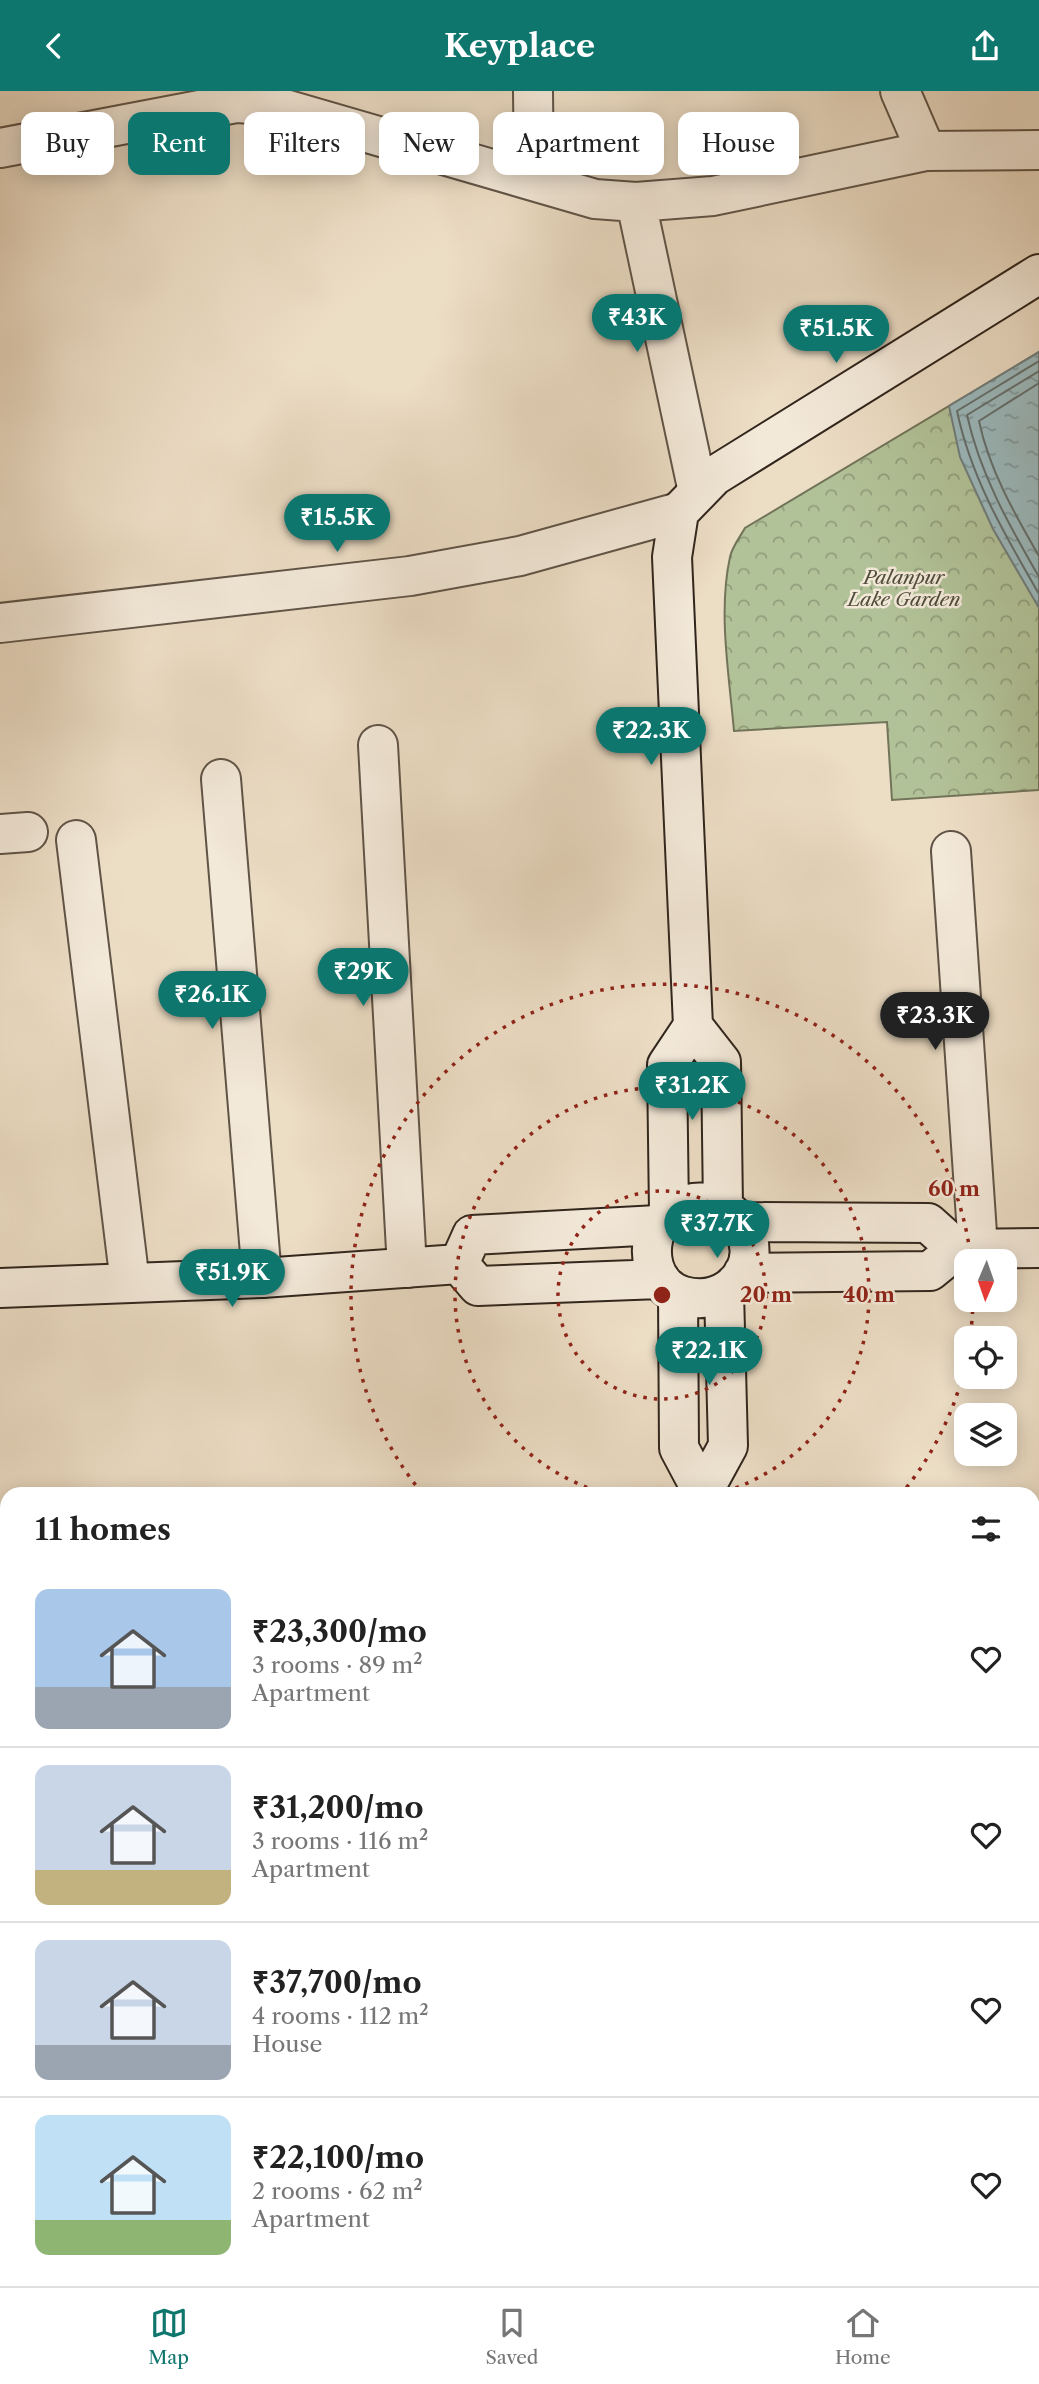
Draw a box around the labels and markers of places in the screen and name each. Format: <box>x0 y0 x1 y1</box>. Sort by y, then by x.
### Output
pin: ₹43K <box>596 295 678 354</box>
pin: ₹51.5K <box>779 306 893 365</box>
pin: ₹15.5K <box>280 495 394 554</box>
pin: ₹22.3K <box>594 707 708 767</box>
pin: ₹29K <box>322 949 404 1008</box>
pin: ₹26.1K <box>155 971 269 1031</box>
pin: ₹23.3K <box>878 993 992 1052</box>
pin: ₹31.2K <box>635 1063 749 1122</box>
pin: ₹37.7K <box>660 1201 774 1260</box>
pin: ₹51.9K <box>175 1249 289 1309</box>
centre of rings <box>650 1283 674 1307</box>
pin: ₹22.1K <box>652 1327 766 1387</box>

